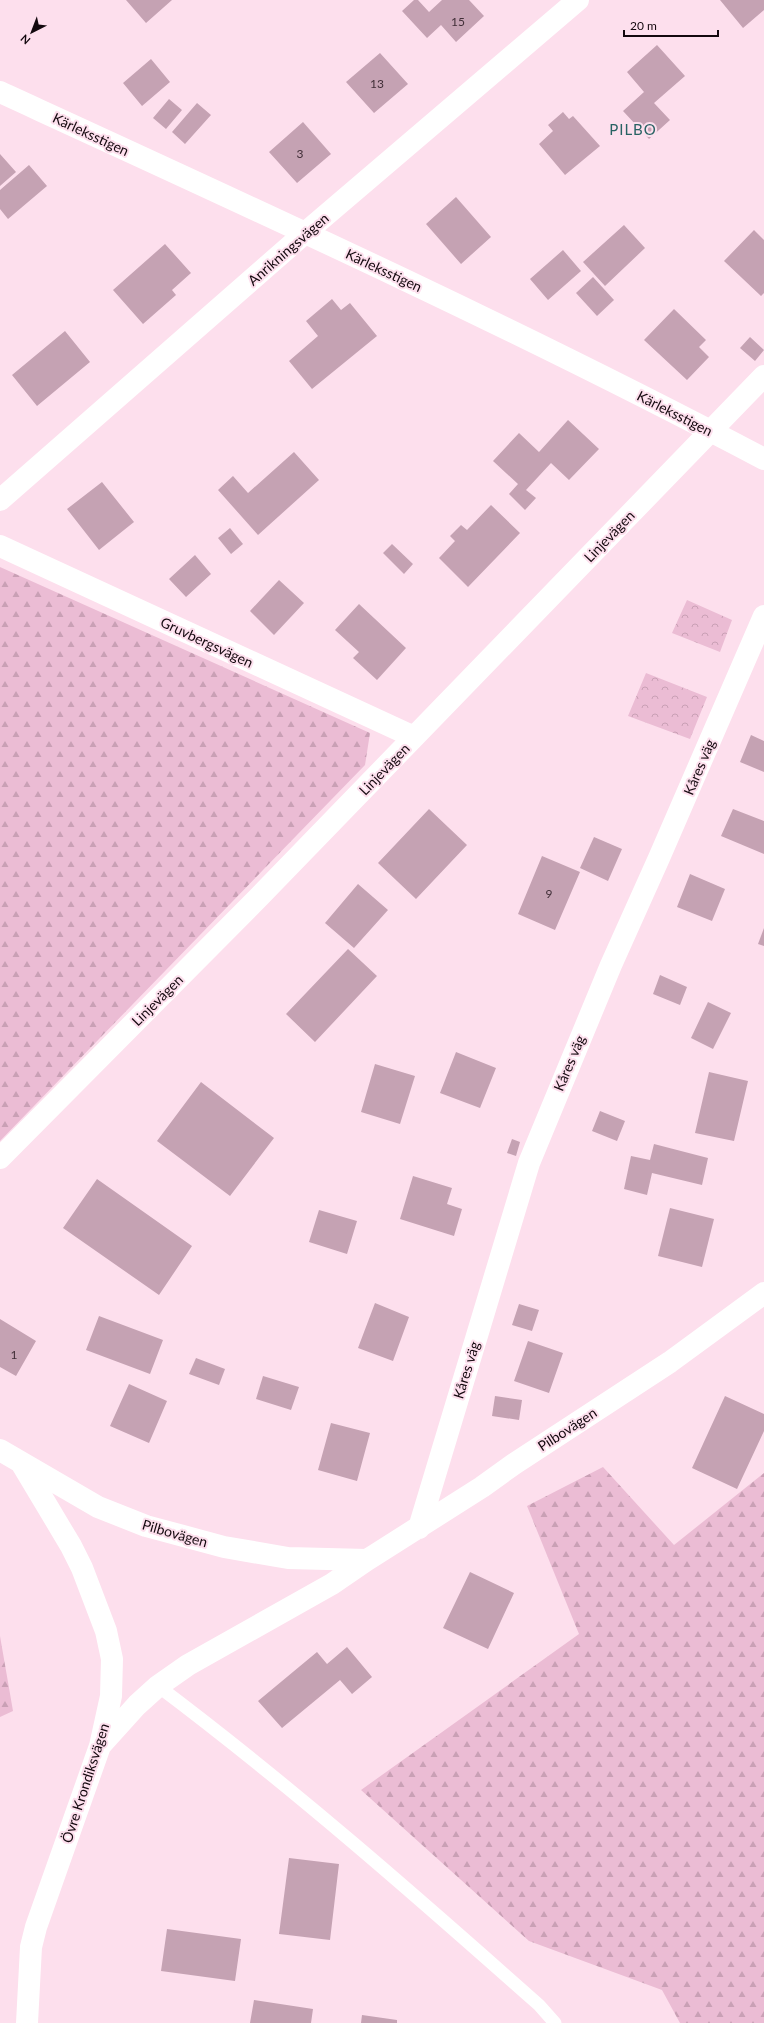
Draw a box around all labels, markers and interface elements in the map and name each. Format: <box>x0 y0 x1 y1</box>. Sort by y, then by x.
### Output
north arrow <box>12 12 52 52</box>
scale bar <box>624 12 718 38</box>
house number: 15 <box>451 14 465 29</box>
text: 20 m <box>630 18 657 33</box>
text: N <box>17 32 32 47</box>
house number: 13 <box>370 76 384 91</box>
street label: Kärleksstigen <box>50 109 132 159</box>
district label: PILBO <box>609 120 657 138</box>
house number: 3 <box>297 146 304 161</box>
street label: Anrikningsvägen <box>244 209 332 289</box>
street label: Kärleksstigen <box>343 245 425 295</box>
street label: Kärleksstigen <box>635 387 715 439</box>
street label: Linjevägen <box>580 507 638 565</box>
street label: Gruvbergsvägen <box>158 613 256 671</box>
street label: Kåres väg <box>680 737 718 797</box>
street label: Linjevägen <box>355 740 413 798</box>
house number: 9 <box>546 886 553 901</box>
street label: Linjevägen <box>128 971 186 1029</box>
street label: Kåres väg <box>550 1033 588 1093</box>
street label: Kåres väg <box>449 1339 483 1401</box>
house number: 1 <box>11 1347 18 1362</box>
street label: Pilbovägen <box>534 1404 600 1454</box>
street label: Pilbovägen <box>140 1516 210 1550</box>
street label: Övre Krondiksvägen <box>58 1721 112 1845</box>

